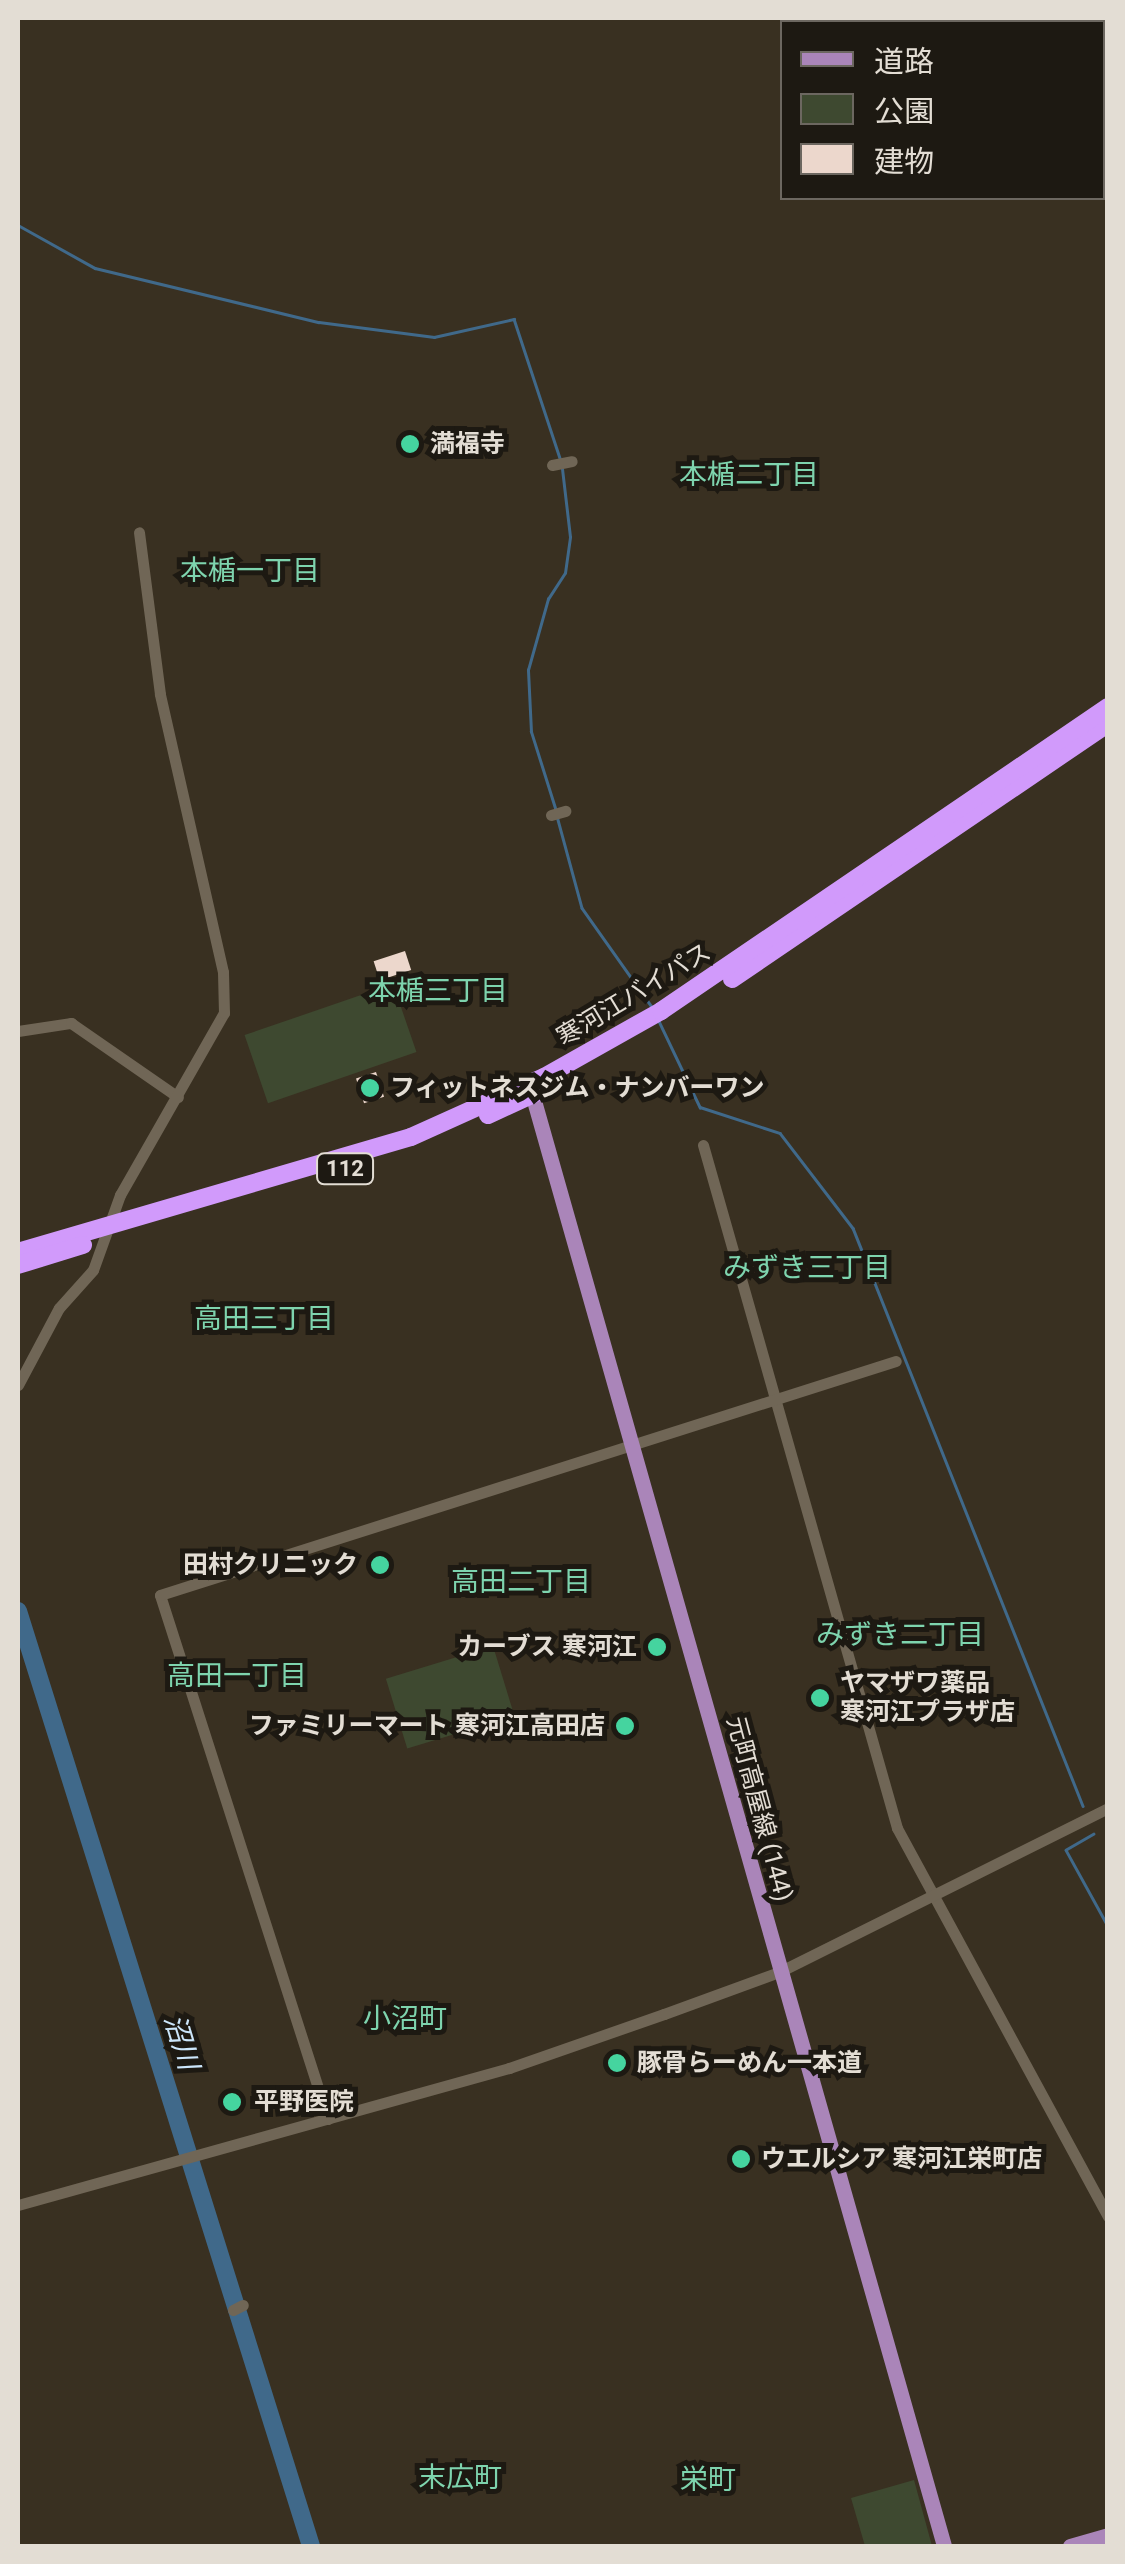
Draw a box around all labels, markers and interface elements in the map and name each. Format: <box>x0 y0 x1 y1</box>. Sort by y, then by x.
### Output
legend <box>780 20 1105 200</box>
text: 道路 <box>874 44 934 79</box>
text: 公園 <box>874 94 934 129</box>
text: 建物 <box>874 144 934 179</box>
place label: 満福寺 <box>430 429 505 459</box>
marker: 満福寺 <box>399 433 421 455</box>
district label: 本楯二丁目 <box>679 458 819 492</box>
district label: 本楯一丁目 <box>180 554 320 588</box>
street label: 寒河江バイパス <box>551 937 717 1053</box>
district label: 本楯三丁目 <box>368 974 508 1008</box>
place label: フィットネスジム・ナンバーワン <box>390 1073 765 1103</box>
marker: フィットネスジム・ナンバーワン <box>359 1077 381 1099</box>
road number: 112 <box>315 1152 375 1186</box>
district label: みずき三丁目 <box>723 1251 891 1285</box>
district label: 高田三丁目 <box>194 1302 334 1336</box>
place label: 田村クリニック <box>183 1550 358 1580</box>
marker: 田村クリニック <box>367 1552 393 1578</box>
district label: 高田二丁目 <box>451 1565 591 1599</box>
district label: みずき二丁目 <box>816 1618 984 1652</box>
place label: カーブス 寒河江 <box>456 1632 637 1662</box>
marker: カーブス 寒河江 <box>646 1636 668 1658</box>
district label: 高田一丁目 <box>167 1659 307 1693</box>
place label: ヤマザワ薬品 寒河江プラザ店 <box>840 1669 1015 1728</box>
marker: ヤマザワ薬品 寒河江プラザ店 <box>809 1687 831 1709</box>
place label: ファミリーマート 寒河江高田店 <box>249 1711 605 1741</box>
street label: 元町高屋線 (144) <box>720 1713 798 1905</box>
marker: ファミリーマート 寒河江高田店 <box>614 1715 636 1737</box>
district label: 小沼町 <box>363 2002 447 2036</box>
water label: 沼川 <box>157 2010 205 2074</box>
place label: 豚骨らーめん一本道 <box>637 2048 862 2078</box>
marker: 豚骨らーめん一本道 <box>606 2052 628 2074</box>
place label: 平野医院 <box>254 2087 354 2117</box>
marker: 平野医院 <box>219 2089 245 2115</box>
place label: ウエルシア 寒河江栄町店 <box>761 2144 1042 2174</box>
marker: ウエルシア 寒河江栄町店 <box>730 2148 752 2170</box>
district label: 末広町 <box>418 2461 502 2495</box>
district label: 栄町 <box>680 2463 736 2497</box>

